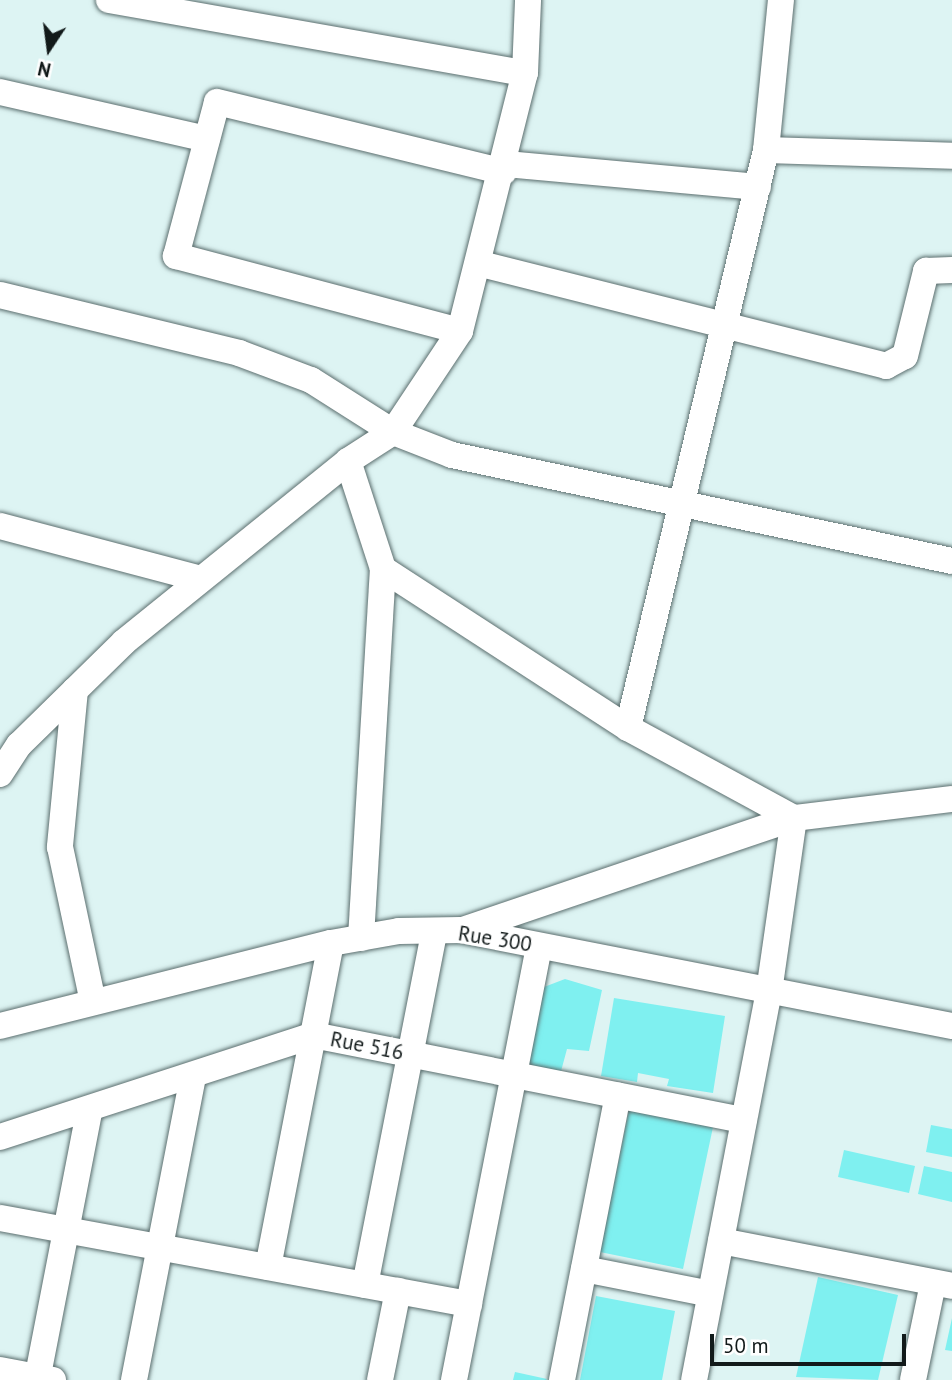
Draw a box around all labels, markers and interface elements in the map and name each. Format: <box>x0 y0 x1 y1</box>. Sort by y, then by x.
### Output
north arrow <box>14 14 84 84</box>
text: N <box>36 56 53 83</box>
street label: Rue 300 <box>456 921 534 957</box>
street label: Rue 516 <box>328 1027 406 1065</box>
scale bar <box>714 1320 910 1364</box>
text: 50 m <box>723 1332 769 1359</box>

